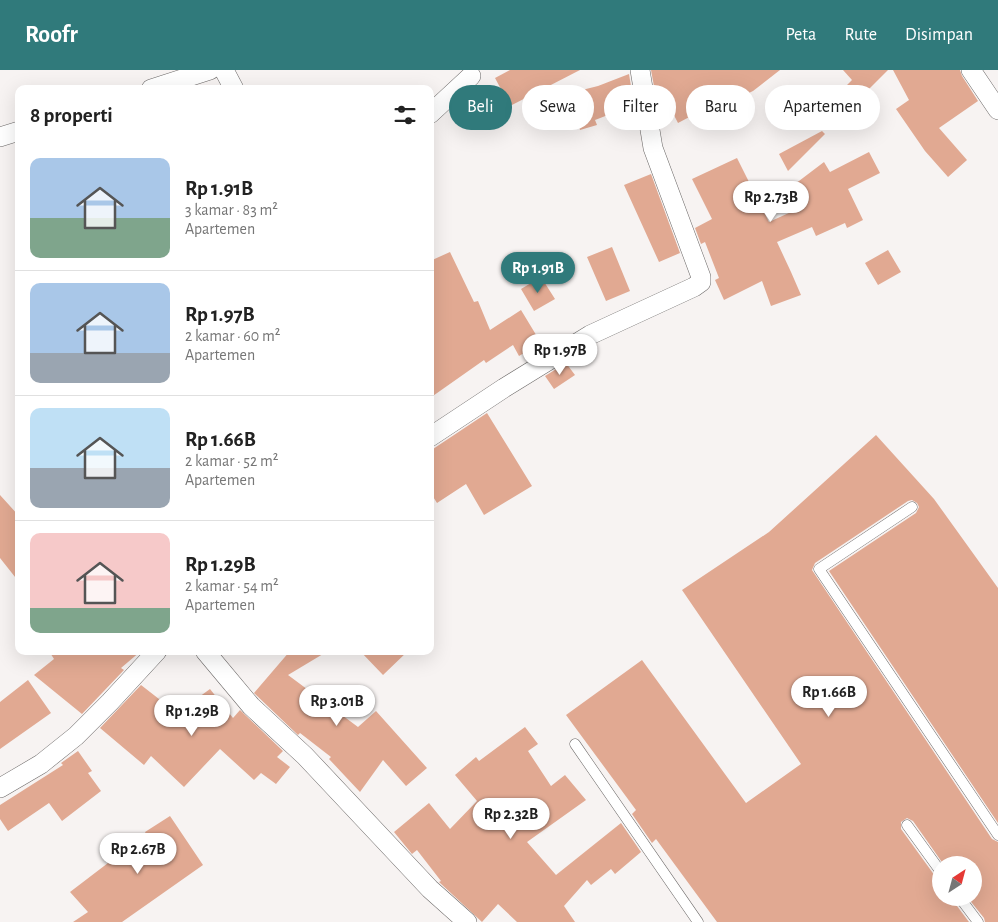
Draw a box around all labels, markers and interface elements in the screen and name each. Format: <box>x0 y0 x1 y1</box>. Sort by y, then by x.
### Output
text: Roofr <box>25 23 78 47</box>
text: Peta <box>785 26 816 44</box>
text: Rute <box>844 26 877 44</box>
text: Disimpan <box>905 26 973 44</box>
chip: Beli <box>449 85 512 130</box>
chip: Sewa <box>522 85 594 130</box>
chip: Filter <box>604 85 676 130</box>
chip: Baru <box>686 85 755 130</box>
chip: Apartemen <box>765 85 880 130</box>
icon: filters <box>391 101 419 129</box>
text: 8 properti <box>30 105 113 126</box>
icon: home <box>70 178 130 238</box>
text: Rp 1.91B <box>185 178 253 199</box>
pin: Rp 2.73B <box>719 180 823 223</box>
text: Rp 2.73B <box>744 189 798 205</box>
text: 3 kamar · 83 m² <box>185 202 278 218</box>
text: Apartemen <box>185 221 255 237</box>
pin: Rp 1.91B <box>486 252 590 294</box>
text: Rp 1.91B <box>512 260 564 276</box>
icon: home <box>70 303 130 363</box>
text: Rp 1.97B <box>185 304 255 325</box>
text: 2 kamar · 60 m² <box>185 328 280 344</box>
pin: Rp 1.97B <box>508 334 612 376</box>
text: Rp 1.97B <box>533 342 587 358</box>
text: Apartemen <box>185 347 255 363</box>
icon: home <box>70 428 130 488</box>
text: Rp 1.66B <box>185 429 256 450</box>
text: 2 kamar · 52 m² <box>185 453 278 469</box>
text: Apartemen <box>185 472 255 488</box>
icon: home <box>70 553 130 613</box>
text: Rp 1.29B <box>185 554 256 575</box>
text: 2 kamar · 54 m² <box>185 578 279 594</box>
text: Apartemen <box>185 597 255 613</box>
pin: Rp 1.66B <box>777 676 881 718</box>
pin: Rp 3.01B <box>285 684 389 727</box>
text: Rp 1.66B <box>802 684 856 700</box>
text: Rp 3.01B <box>310 693 364 709</box>
pin: Rp 1.29B <box>140 694 244 737</box>
text: Rp 1.29B <box>165 703 219 719</box>
pin: Rp 2.32B <box>459 798 563 840</box>
text: Rp 2.32B <box>484 806 538 822</box>
pin: Rp 2.67B <box>86 832 190 875</box>
text: Rp 2.67B <box>111 841 165 857</box>
north arrow <box>932 856 982 906</box>
map controls <box>932 856 982 906</box>

